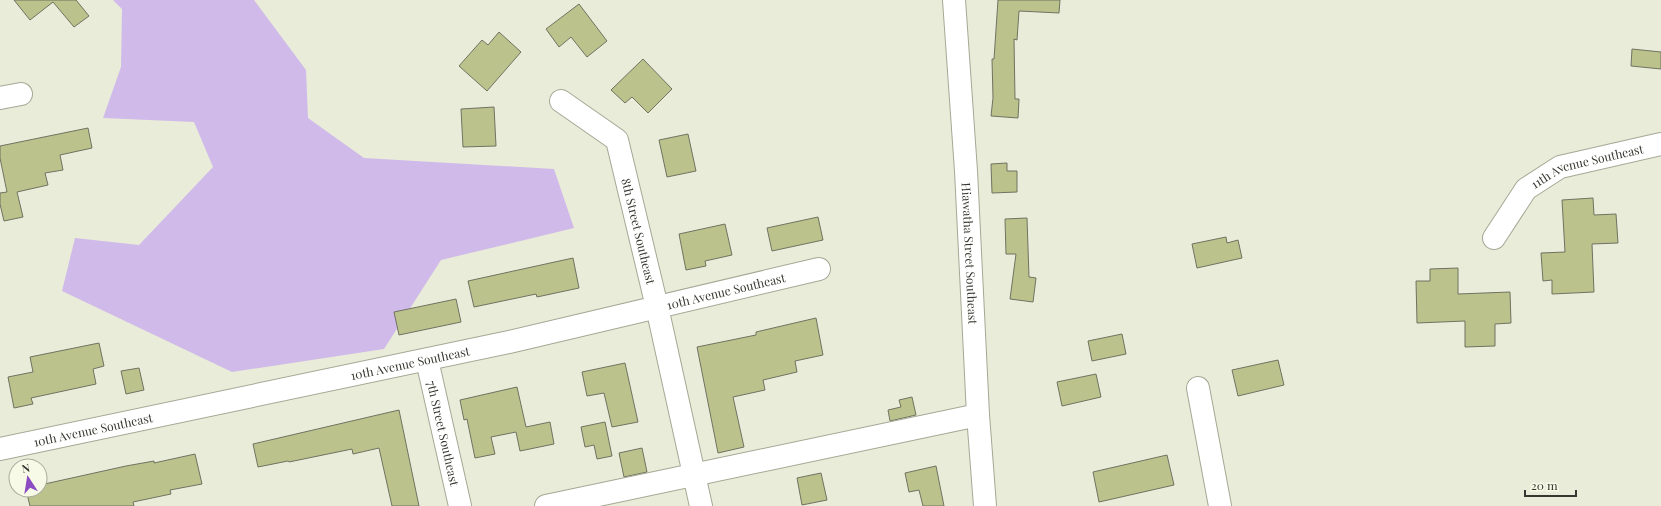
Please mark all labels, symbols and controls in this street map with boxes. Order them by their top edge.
street label: 11th Avenue Southeast [1528,140,1646,192]
street label: 8th Street Southeast [618,176,659,287]
street label: Hiawatha Street Southeast [959,182,982,326]
street label: 10th Avenue Southeast [665,269,788,313]
street label: 10th Avenue Southeast [349,342,472,383]
street label: 7th Street Southeast [424,379,463,488]
street label: 10th Avenue Southeast [32,409,155,450]
north arrow [8,458,48,498]
text: N [20,460,31,476]
scale bar [1525,472,1576,498]
text: 20 m [1531,477,1558,493]

